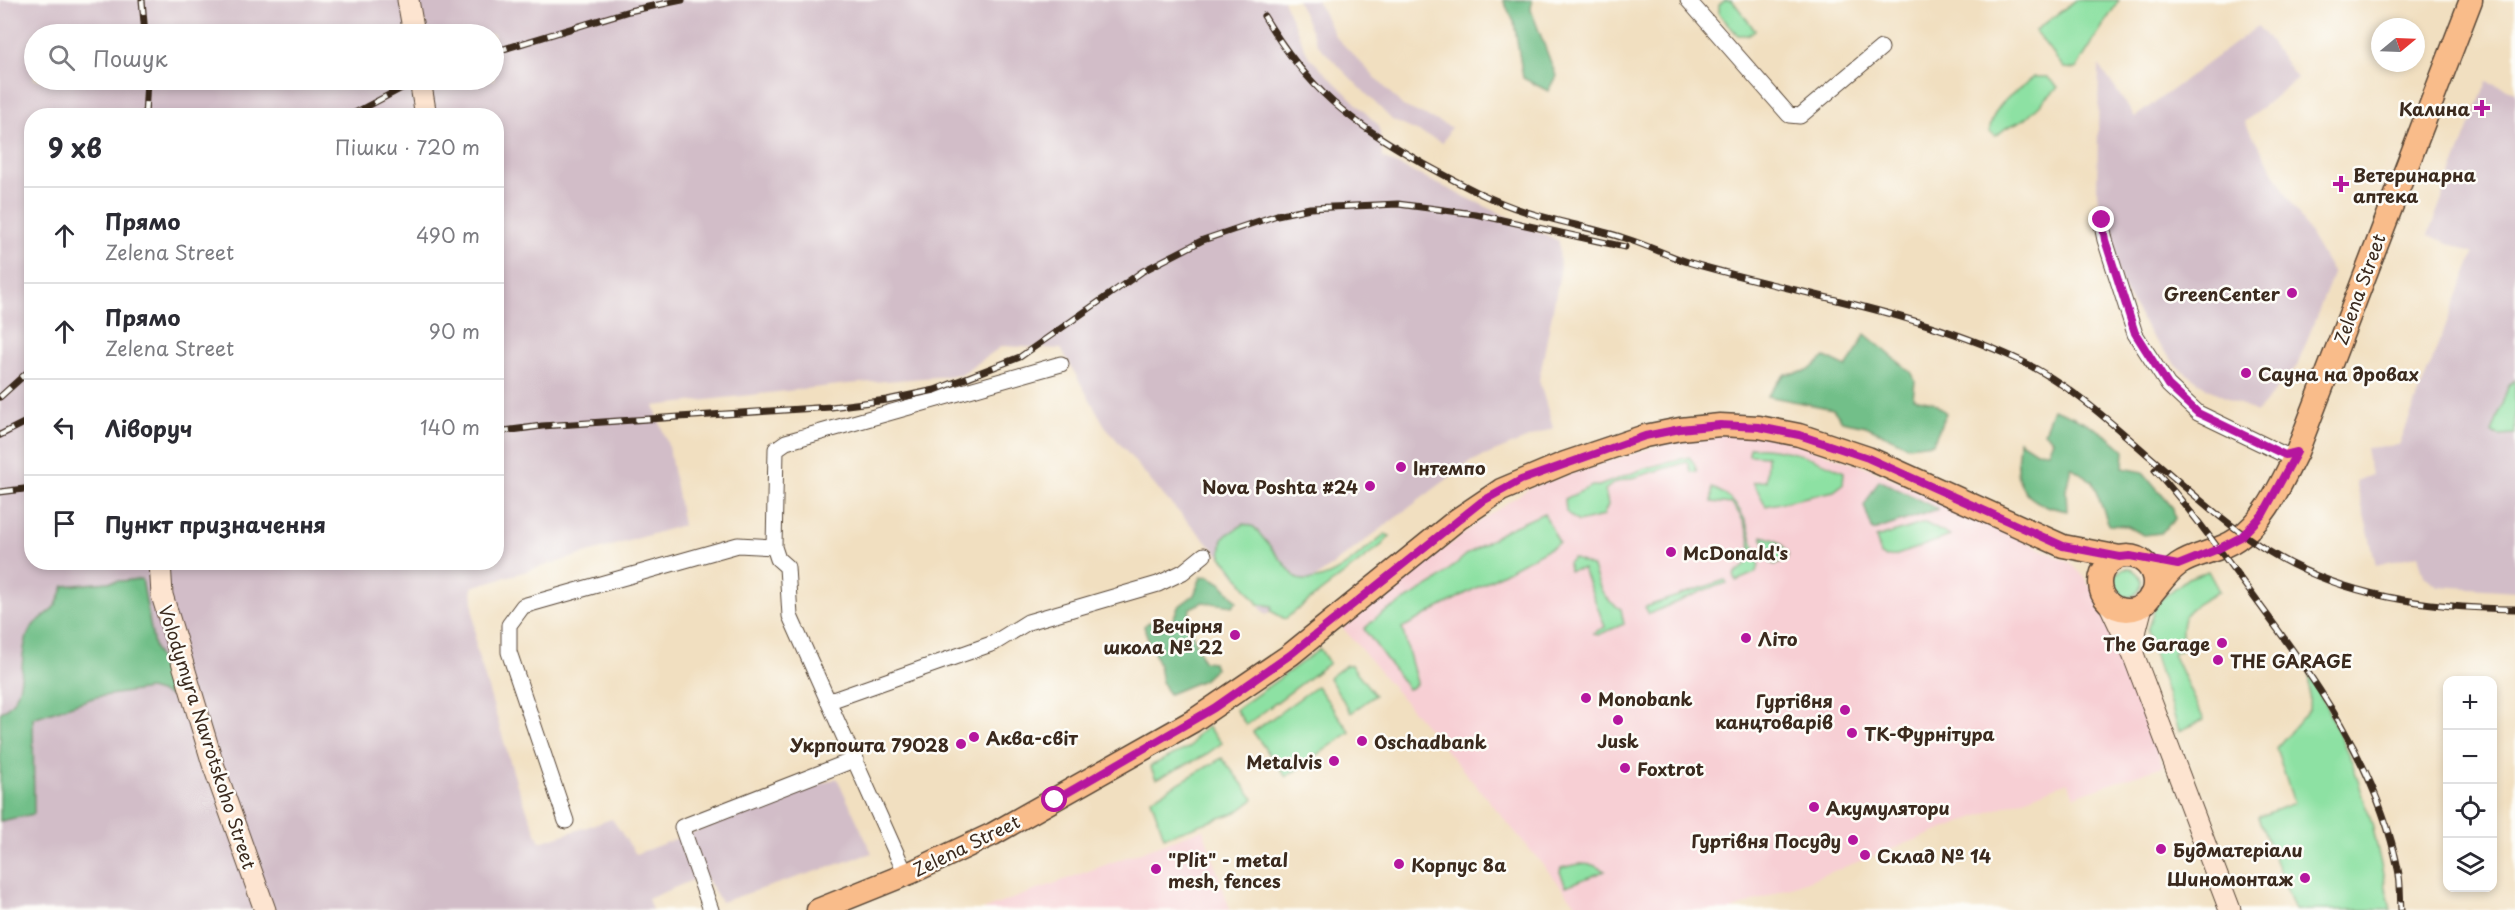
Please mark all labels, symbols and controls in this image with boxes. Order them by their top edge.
north arrow [2371,18,2425,72]
search box [24,24,504,90]
icon: search [45,41,78,74]
text: Пошук [93,41,168,74]
place label: Калина [2399,95,2470,122]
marker: Калина [2475,101,2489,115]
text: 9 хв [48,128,102,167]
text: Пішки · 720 m [335,132,480,162]
place label: Ветеринарна аптека [2353,161,2476,209]
marker: Ветеринарна аптека [2334,177,2348,191]
text: Прямо [105,204,180,237]
route end [2088,206,2114,232]
icon: ahead [48,219,81,252]
text: 490 m [416,220,480,250]
street label: Zelena Street [2326,230,2392,348]
text: Zelena Street [105,237,234,267]
place label: GreenCenter [2164,280,2281,307]
marker: GreenCenter [2285,286,2299,300]
text: Прямо [105,300,180,333]
icon: ahead [48,315,81,348]
text: 90 m [429,316,480,346]
text: Zelena Street [105,333,234,363]
place label: Сауна на дровах [2258,360,2419,387]
marker: Сауна на дровах [2239,366,2253,380]
icon: left [48,411,81,444]
text: Ліворуч [105,411,192,444]
text: 140 m [420,412,480,442]
place label: Інтемпо [1413,454,1486,481]
marker: Інтемпо [1394,460,1408,474]
place label: Nova Poshta #24 [1202,473,1358,500]
marker: Nova Poshta #24 [1363,479,1377,493]
icon: arrive [48,507,81,540]
text: Пункт призначення [105,507,326,540]
place label: McDonald's [1683,539,1789,566]
marker: McDonald's [1664,545,1678,559]
street label: Volodymyra Navrotskoho Street [152,601,264,873]
place label: Вечірня школа № 22 [1103,612,1223,660]
place label: Літо [1758,625,1798,652]
marker: Вечірня школа № 22 [1228,628,1242,642]
place label: The Garage [2103,630,2210,657]
marker: Літо [1739,631,1753,645]
marker: The Garage [2215,636,2229,650]
place label: THE GARAGE [2230,647,2352,674]
marker: THE GARAGE [2211,653,2225,667]
map controls [2443,676,2497,892]
button: + [2443,676,2497,730]
place label: Monobank [1598,685,1693,712]
place label: Гуртівня канцтоварів [1715,687,1833,735]
marker: Monobank [1579,691,1593,705]
marker: Гуртівня канцтоварів [1838,703,1852,717]
marker: Jusk [1611,713,1625,727]
place label: ТК-Фурнітура [1864,720,1995,747]
place label: Аква-світ [986,724,1078,751]
marker: ТК-Фурнітура [1845,726,1859,740]
place label: Jusk [1597,727,1639,754]
place label: Oschadbank [1374,728,1487,755]
marker: Аква-світ [967,730,981,744]
button: − [2443,730,2497,784]
place label: Укрпошта 79028 [789,731,949,758]
marker: Oschadbank [1355,734,1369,748]
marker: Укрпошта 79028 [954,737,968,751]
place label: Metalvis [1246,748,1322,775]
marker: Metalvis [1327,754,1341,768]
place label: Foxtrot [1637,755,1704,782]
marker: Foxtrot [1618,761,1632,775]
button: locate [2443,784,2497,838]
route start [1041,786,1067,812]
place label: Акумулятори [1826,794,1950,821]
marker: Акумулятори [1807,800,1821,814]
street label: Zelena Street [908,807,1024,883]
place label: Гуртівня Посуду [1691,827,1841,854]
marker: Гуртівня Посуду [1846,833,1860,847]
place label: Будматеріали [2173,836,2303,863]
button: layers [2443,838,2497,892]
place label: Склад № 14 [1877,842,1991,869]
marker: Будматеріали [2154,842,2168,856]
place label: "Plit" - metal mesh, fences [1168,846,1288,894]
marker: Склад № 14 [1858,848,1872,862]
place label: Корпус 8а [1411,851,1506,878]
marker: Корпус 8а [1392,857,1406,871]
marker: "Plit" - metal mesh, fences [1149,862,1163,876]
place label: Шиномонтаж [2167,865,2294,892]
marker: Шиномонтаж [2298,871,2312,885]

